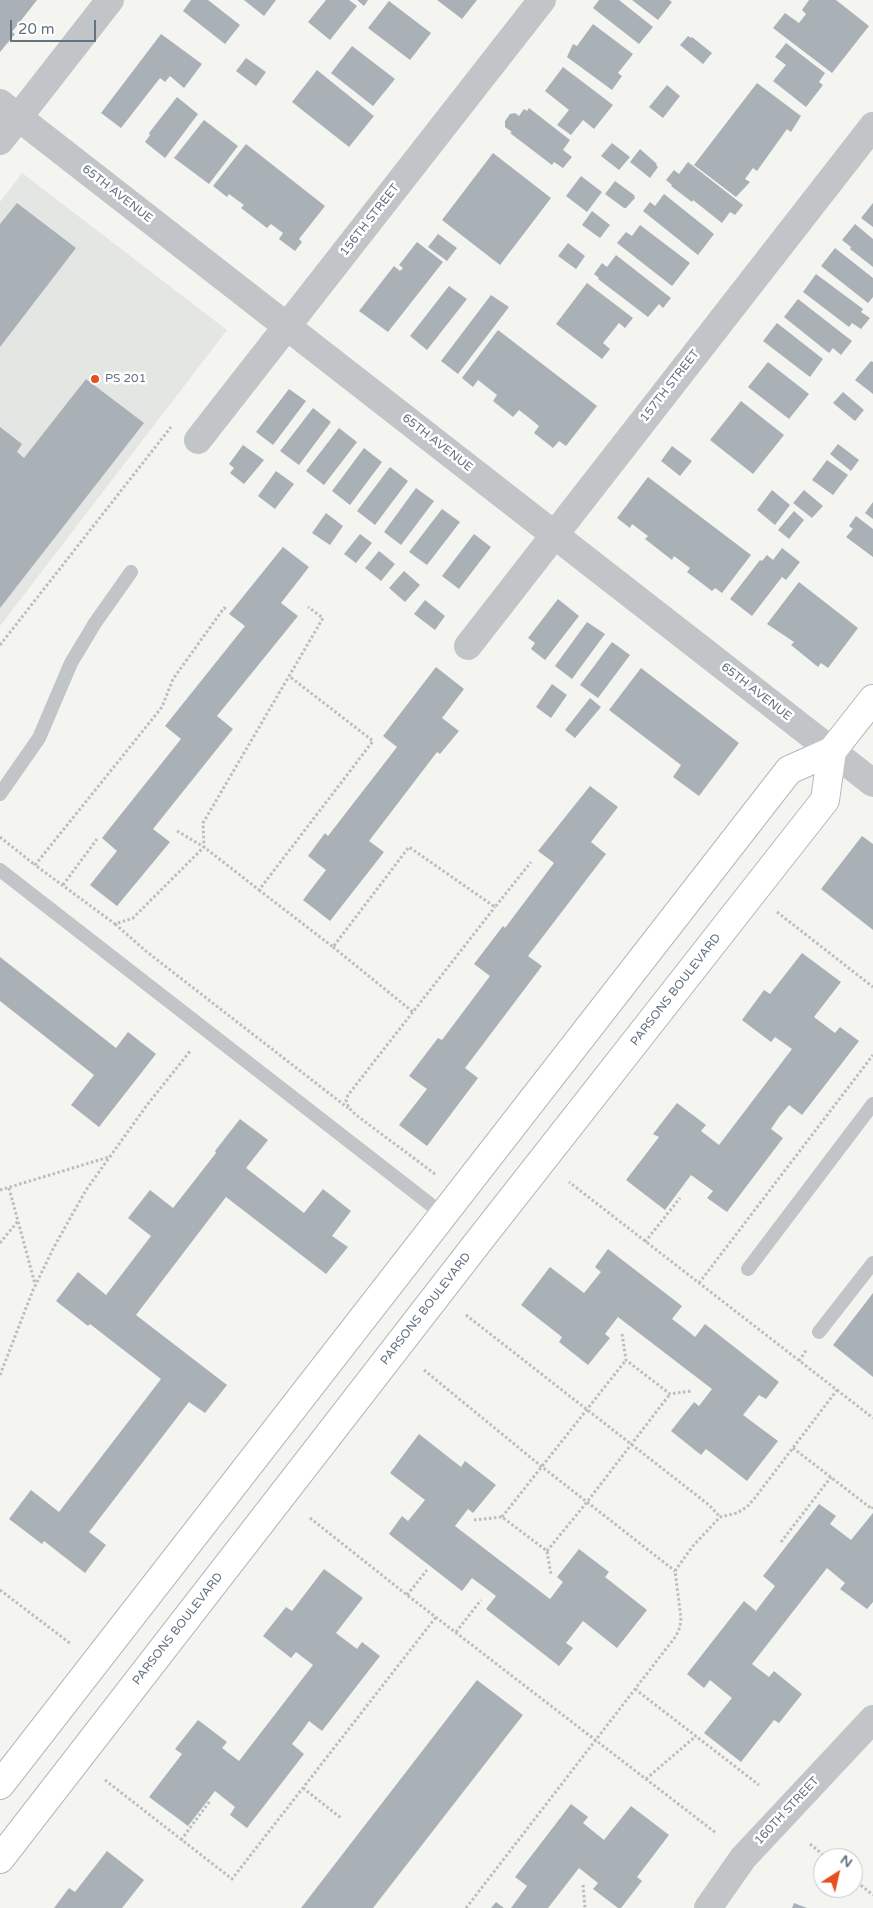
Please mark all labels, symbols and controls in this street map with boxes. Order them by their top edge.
scale bar [12,10,99,42]
text: 20 m [18,20,55,38]
street label: 65TH AVENUE [79,162,155,226]
street label: 156TH STREET [337,181,403,259]
street label: 157TH STREET [637,347,703,425]
place label: PS 201 [105,372,146,386]
marker: PS 201 [89,373,101,385]
street label: 65TH AVENUE [399,411,475,475]
street label: 65TH AVENUE [718,660,794,724]
street label: PARSONS BOULEVARD [628,931,724,1049]
street label: PARSONS BOULEVARD [378,1250,474,1368]
street label: PARSONS BOULEVARD [130,1570,226,1688]
street label: 160TH STREET [752,1774,822,1848]
north arrow [813,1848,863,1898]
text: N [837,1851,856,1871]

